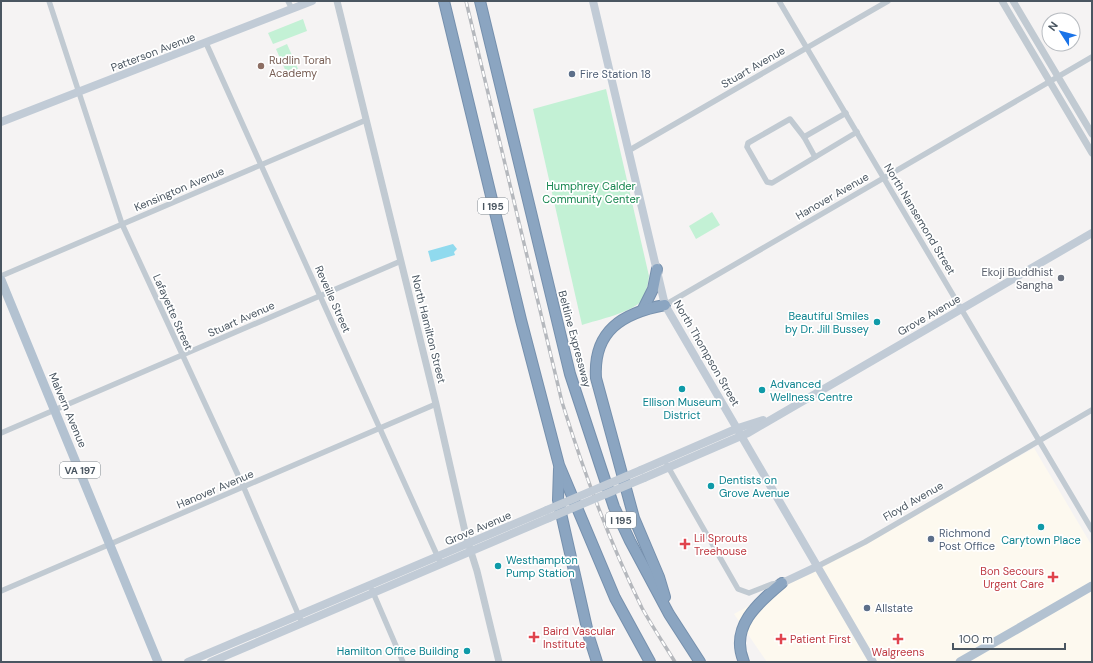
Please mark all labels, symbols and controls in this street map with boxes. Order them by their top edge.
north arrow [1041,12,1081,52]
text: N [1045,19,1061,33]
street label: Patterson Avenue [109,29,197,75]
street label: Stuart Avenue [718,43,788,91]
place label: Rudlin Torah Academy [269,53,331,80]
marker: Rudlin Torah Academy [256,61,266,71]
place label: Fire Station 18 [580,67,651,81]
marker: Fire Station 18 [567,69,577,79]
street label: North Nansemond Street [881,161,959,277]
street label: Kensington Avenue [132,164,226,214]
street label: Hanover Avenue [793,169,871,223]
park label: Humphrey Calder Community Center [542,179,640,206]
road number: I 195 [478,198,508,214]
street label: Reveille Street [312,263,354,335]
place label: Ekoji Buddhist Sangha [982,265,1053,292]
street label: Lafayette Street [150,272,196,352]
street label: North Hamilton Street [409,273,449,385]
marker: Ekoji Buddhist Sangha [1056,273,1066,283]
street label: Beltline Expressway [555,289,595,389]
street label: Grove Avenue [895,291,963,339]
street label: Stuart Avenue [205,298,277,340]
street label: North Thompson Street [671,298,743,408]
place label: Beautiful Smiles by Dr. Jill Bussey [785,309,869,336]
marker: Beautiful Smiles by Dr. Jill Bussey [872,317,882,327]
street label: Malvern Avenue [46,370,90,450]
place label: Advanced Wellness Centre [770,377,853,404]
marker: Ellison Museum District [677,384,687,394]
marker: Advanced Wellness Centre [757,385,767,395]
place label: Ellison Museum District [643,395,721,422]
road number: VA 197 [60,462,100,478]
street label: Hanover Avenue [174,466,256,512]
place label: Dentists on Grove Avenue [719,473,790,500]
street label: Floyd Avenue [880,478,946,524]
marker: Dentists on Grove Avenue [706,481,716,491]
street label: Grove Avenue [443,508,513,548]
road number: I 195 [606,512,636,528]
marker: Carytown Place [1036,522,1046,532]
place label: Richmond Post Office [939,526,995,553]
place label: Lil Sprouts Treehouse [694,531,748,558]
place label: Carytown Place [1001,533,1081,547]
marker: Richmond Post Office [926,534,936,544]
marker: Lil Sprouts Treehouse [679,538,691,550]
place label: Westhampton Pump Station [506,553,578,580]
marker: Westhampton Pump Station [493,561,503,571]
place label: Bon Secours Urgent Care [980,564,1044,591]
marker: Bon Secours Urgent Care [1047,571,1059,583]
place label: Allstate [875,601,913,615]
marker: Allstate [862,603,872,613]
place label: Baird Vascular Institute [543,624,615,651]
scale bar [953,625,1065,651]
marker: Baird Vascular Institute [528,631,540,643]
text: 100 m [959,631,993,647]
place label: Patient First [790,632,851,646]
marker: Patient First [775,633,787,645]
marker: Walgreens [893,634,903,644]
place label: Hamilton Office Building [337,644,459,658]
place label: Walgreens [872,645,924,659]
marker: Hamilton Office Building [462,646,472,656]

